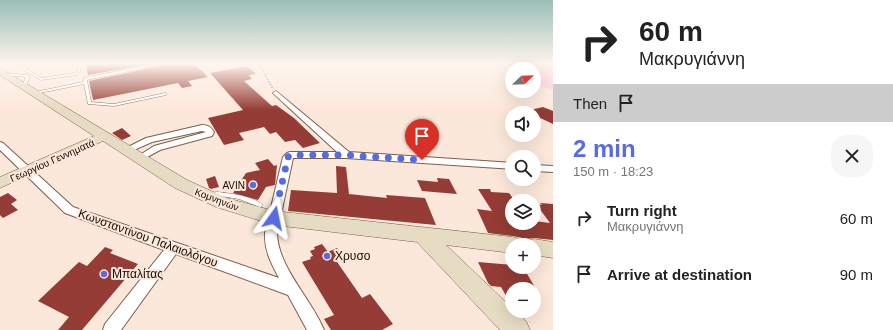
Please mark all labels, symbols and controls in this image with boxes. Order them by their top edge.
icon: right [573,16,625,68]
text: 60 m [639,16,703,47]
text: Μακρυγιάννη [639,49,745,69]
north arrow [505,62,541,98]
map controls [505,62,541,318]
icon: arrive [615,92,637,114]
text: Then [573,95,607,112]
button: sound [505,106,541,142]
pin [405,119,439,160]
icon: arrive [411,125,433,147]
text: 2 min [573,135,636,162]
button: close [831,135,873,177]
street label: Γεωργίου Γεννηματά [8,137,96,184]
button: search [505,150,541,186]
text: 150 m · 18:23 [573,164,653,179]
place label: AVIN [222,180,245,191]
marker: AVIN [248,180,258,190]
street label: Κομνηνών [193,186,240,213]
button: layers [505,194,541,230]
position arrow [253,197,295,239]
text: Turn right [607,202,677,219]
street label: Κωνσταντίνου Παλαιολόγου [76,206,220,270]
icon: right [573,207,595,229]
text: 60 m [840,210,873,227]
text: Μακρυγιάννη [607,219,683,234]
button: + [505,238,541,274]
place label: Χρυσο [335,249,371,263]
marker: Χρυσο [322,251,332,261]
icon: arrive [573,263,595,285]
text: Arrive at destination [607,266,752,283]
text: 90 m [840,266,873,283]
place label: Μπαλίτας [112,267,163,281]
marker: Μπαλίτας [99,269,109,279]
button: − [505,282,541,318]

